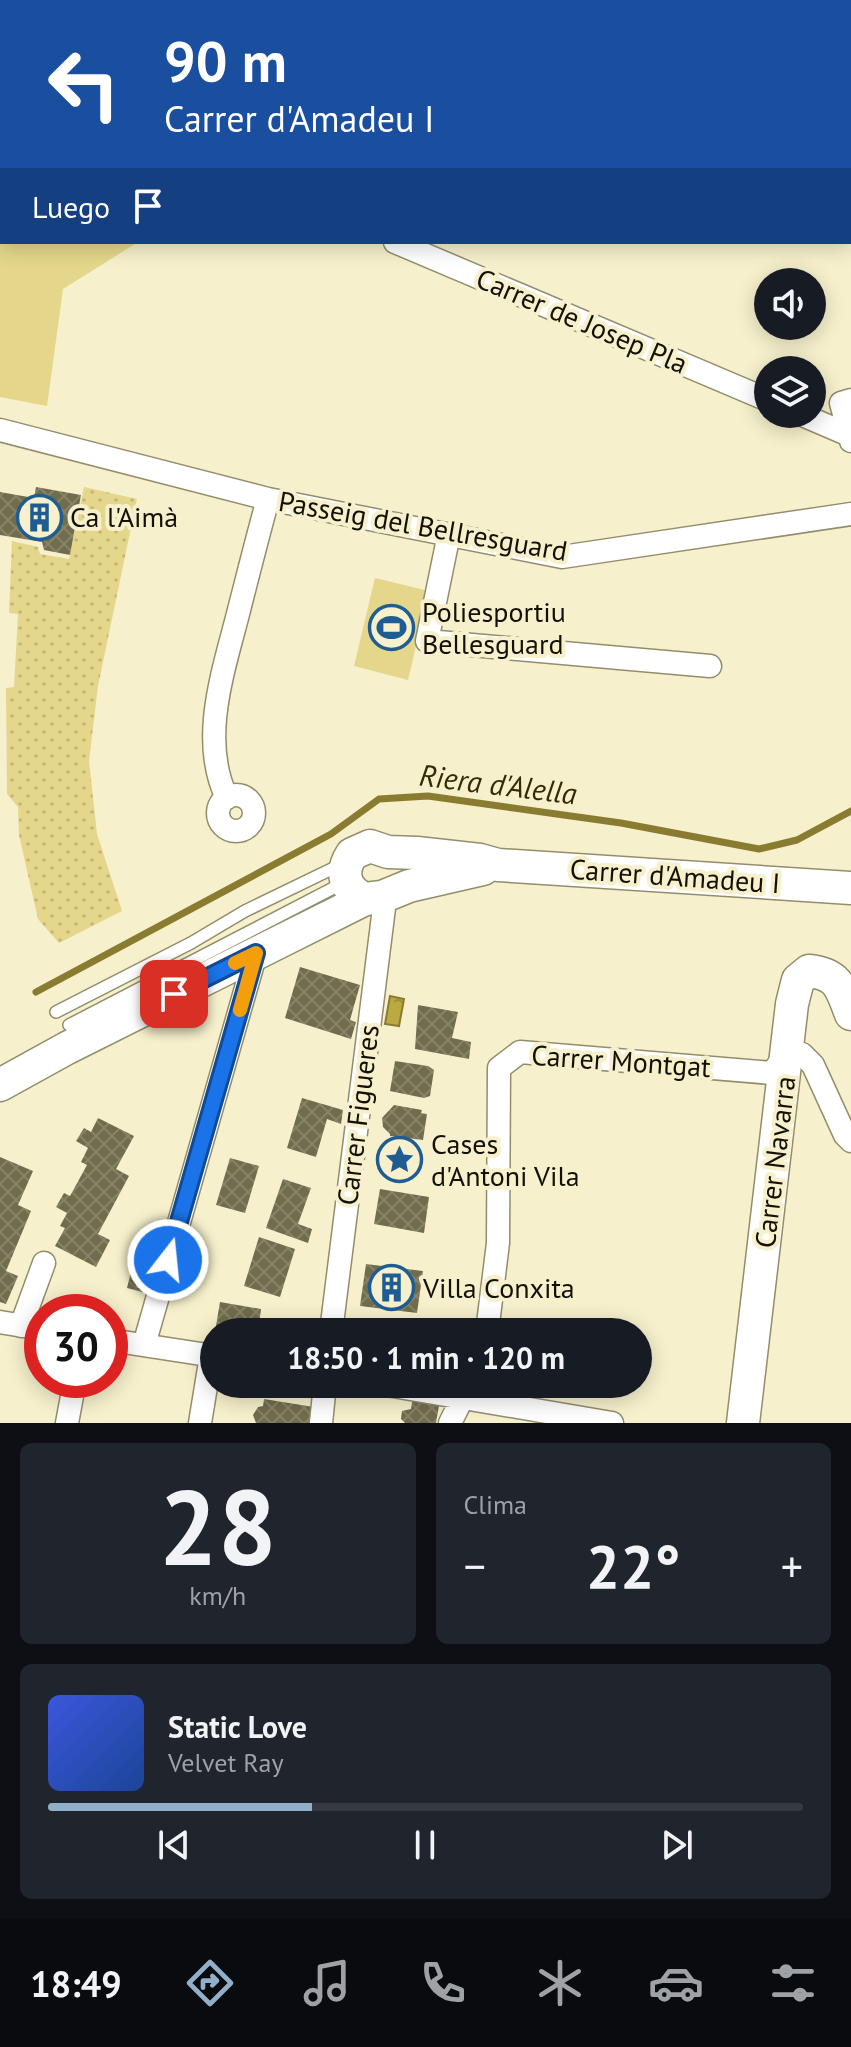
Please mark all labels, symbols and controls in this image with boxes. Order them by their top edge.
text: 90 m [164,25,287,97]
icon: left [32,32,136,136]
text: Carrer d'Amadeu I [164,95,435,142]
icon: arrive [126,184,170,228]
text: Luego [32,187,110,226]
street label: Carrer de Josep Pla [471,259,693,382]
map controls [754,268,826,428]
button: sound [754,268,826,340]
button: layers [754,356,826,428]
street label: Passeig del Bellresguard [276,482,570,569]
building icon: Ca l'Aimà [15,493,63,541]
place label: Ca l'Aimà [70,498,178,535]
place label: Poliesportiu Bellesguard [422,593,566,662]
sports icon: Poliesportiu Bellesguard [367,604,415,652]
water label: Riera d'Alella [417,755,579,813]
street label: Carrer d'Amadeu I [569,850,781,901]
pin [140,960,208,1028]
icon: arrive [152,972,196,1016]
street label: Carrer Figueres [328,1023,387,1207]
street label: Carrer Montgat [530,1036,712,1085]
street label: Carrer Navarra [746,1074,803,1250]
place label: Cases d'Antoni Vila [431,1125,580,1194]
place icon: Cases d'Antoni Vila [376,1136,424,1184]
position arrow [126,1218,210,1302]
building icon: Villa Conxita [368,1264,416,1312]
place label: Villa Conxita [422,1269,575,1306]
speed limit sign: 30 [24,1294,128,1398]
text: 18:50 · 1 min · 120 m [287,1338,565,1377]
text: 28 [159,1459,277,1594]
text: Clima [464,1488,527,1521]
text: 22° [586,1527,680,1605]
text: − [464,1537,486,1594]
text: + [781,1537,803,1594]
text: km/h [189,1579,246,1612]
text: Static Love [168,1707,307,1746]
text: Velvet Ray [168,1746,284,1779]
icon: previous [152,1823,196,1867]
icon: pause [403,1823,447,1867]
icon: next [655,1823,699,1867]
icon: directions [182,1955,238,2011]
icon: music [299,1955,355,2011]
icon: phone [415,1955,471,2011]
icon: climate [532,1955,588,2011]
icon: car [648,1955,704,2011]
icon: filters [765,1955,821,2011]
text: 18:49 [30,1960,122,2007]

